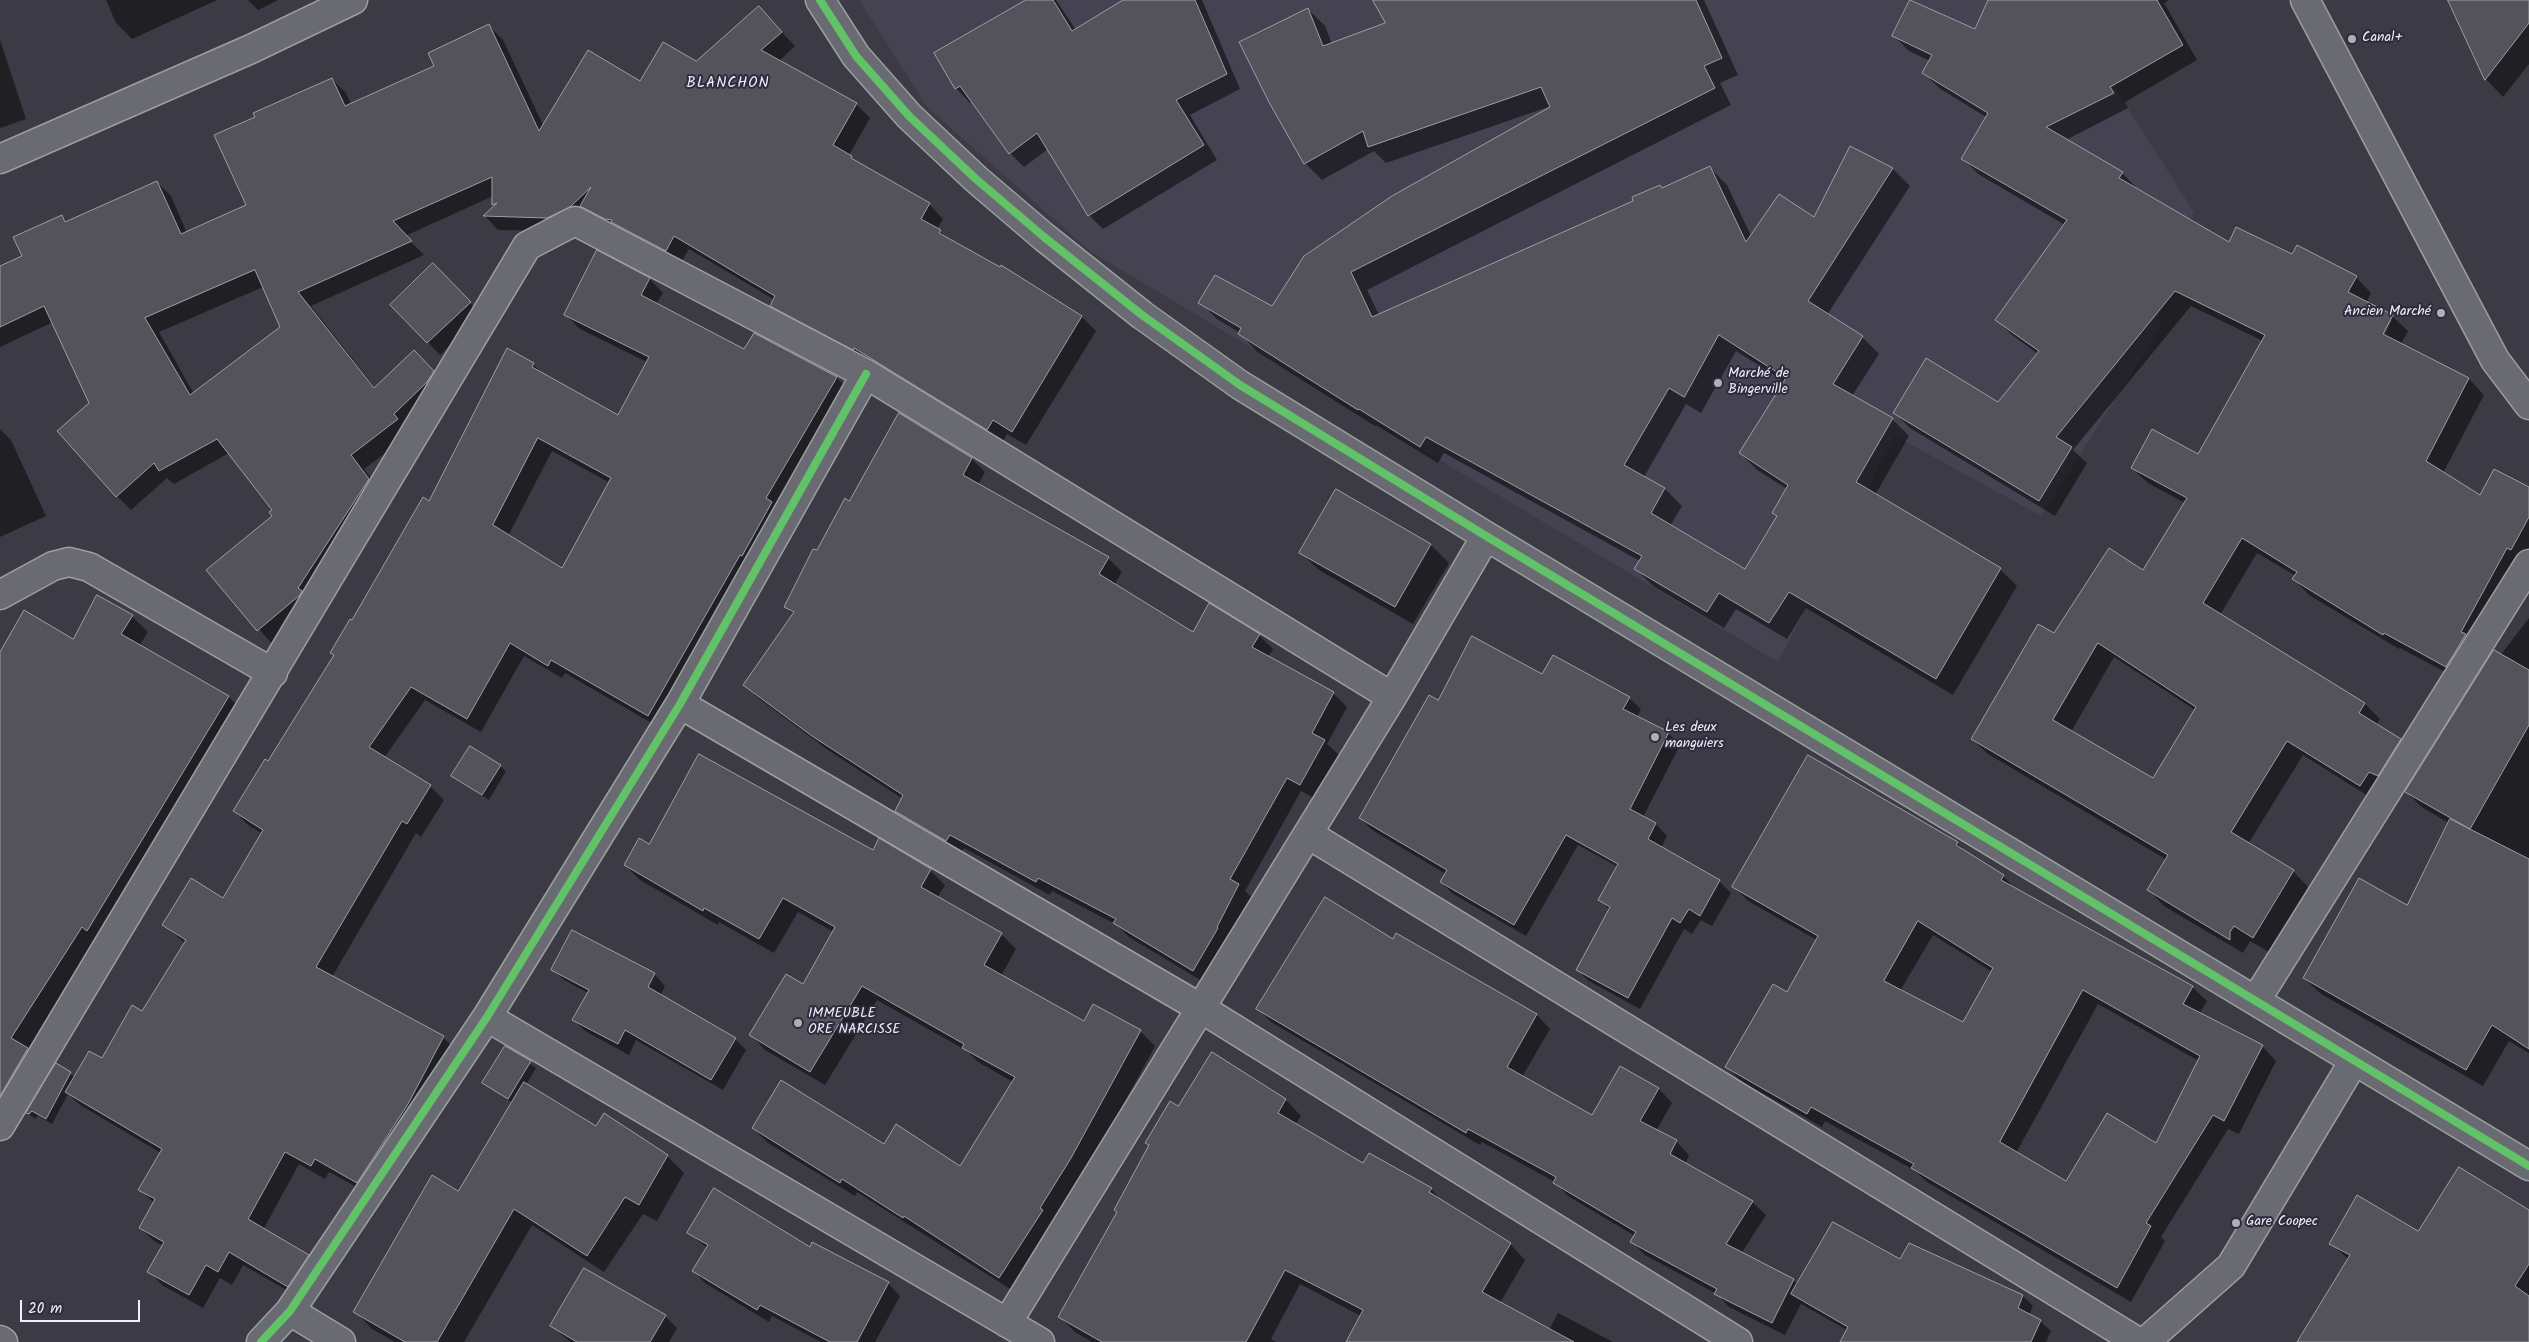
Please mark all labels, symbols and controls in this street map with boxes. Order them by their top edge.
place label: Canal+ [2362,31,2403,47]
marker: Canal+ [2346,33,2358,45]
district label: BLANCHON [685,75,771,93]
place label: Ancien Marché [2344,305,2431,321]
marker: Ancien Marché [2435,307,2447,319]
place label: Marché de Bingerville [1728,367,1789,400]
marker: Marché de Bingerville [1712,377,1724,389]
place label: Les deux manguiers [1665,721,1724,754]
marker: Les deux manguiers [1649,731,1661,743]
place label: IMMEUBLE ORE NARCISSE [808,1007,901,1040]
marker: IMMEUBLE ORE NARCISSE [792,1017,804,1029]
place label: Gare Coopec [2246,1215,2318,1231]
marker: Gare Coopec [2230,1217,2242,1229]
scale bar [22,1290,142,1322]
text: 20 m [28,1297,62,1321]

